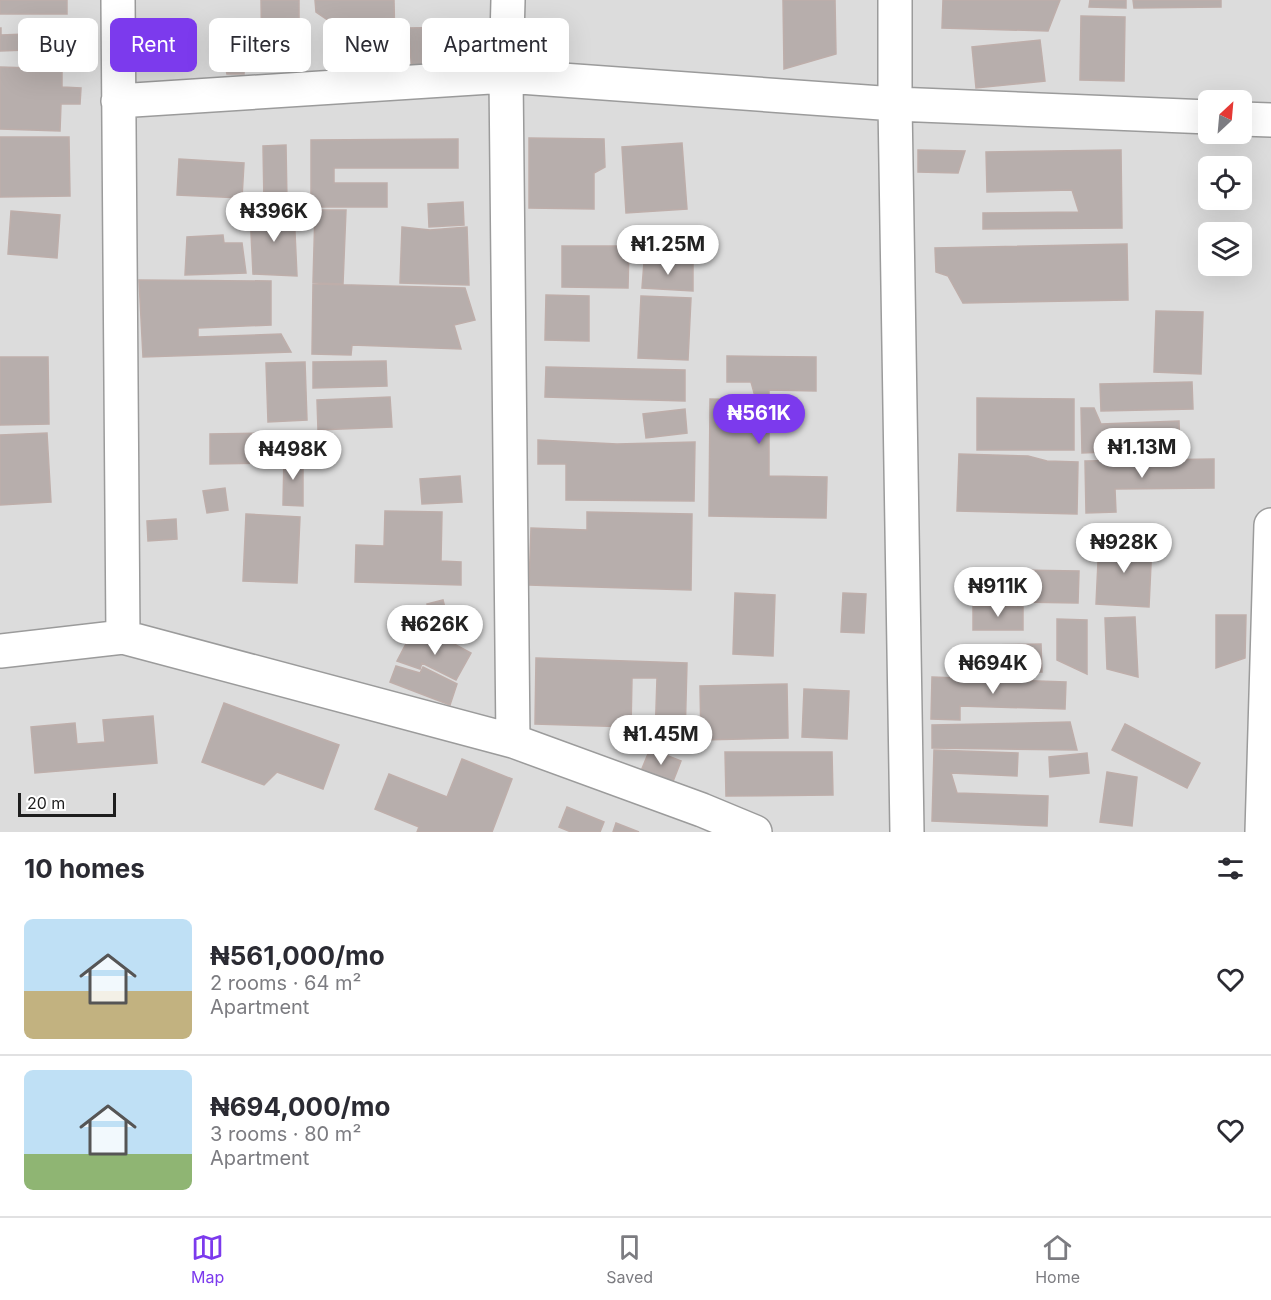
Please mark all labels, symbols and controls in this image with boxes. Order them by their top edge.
chip: Buy [18,18,98,72]
chip: Rent [110,18,197,72]
chip: Filters [209,18,311,72]
chip: New [323,18,410,72]
chip: Apartment [422,18,569,72]
north arrow [1198,90,1252,144]
map controls [1198,90,1252,276]
button: locate [1198,156,1252,210]
pin: ₦396K [232,192,316,243]
text: ₦396K [240,199,308,223]
button: layers [1198,222,1252,276]
pin: ₦1.25M [619,225,717,276]
text: ₦1.25M [631,232,705,256]
pin: ₦561K [717,394,801,445]
text: ₦561K [727,401,791,425]
pin: ₦1.13M [1093,428,1191,479]
pin: ₦498K [251,430,335,481]
text: ₦1.13M [1108,435,1176,459]
text: ₦498K [258,437,328,461]
pin: ₦928K [1082,523,1166,574]
text: ₦928K [1090,530,1158,554]
pin: ₦911K [956,567,1040,618]
text: ₦911K [968,574,1028,598]
pin: ₦626K [393,605,477,656]
text: ₦626K [401,612,469,636]
pin: ₦694K [951,644,1035,695]
text: ₦694K [958,651,1028,675]
pin: ₦1.45M [612,715,710,766]
text: ₦1.45M [623,722,699,746]
scale bar [18,790,116,818]
text: 20 m [27,793,65,813]
icon: filters [1214,852,1247,885]
text: 10 homes [24,853,145,884]
text: ₦561,000/mo [210,940,385,971]
icon: home [72,943,144,1015]
icon: heart [1214,963,1247,996]
text: 2 rooms · 64 m² [210,971,361,995]
text: Apartment [210,995,309,1019]
text: ₦694,000/mo [210,1091,390,1122]
icon: home [72,1094,144,1166]
icon: heart [1214,1114,1247,1147]
text: 3 rooms · 80 m² [210,1122,361,1146]
text: Apartment [210,1146,309,1170]
tab: Map [191,1231,224,1287]
tab: Saved [606,1231,653,1287]
tab: Home [1035,1231,1080,1287]

